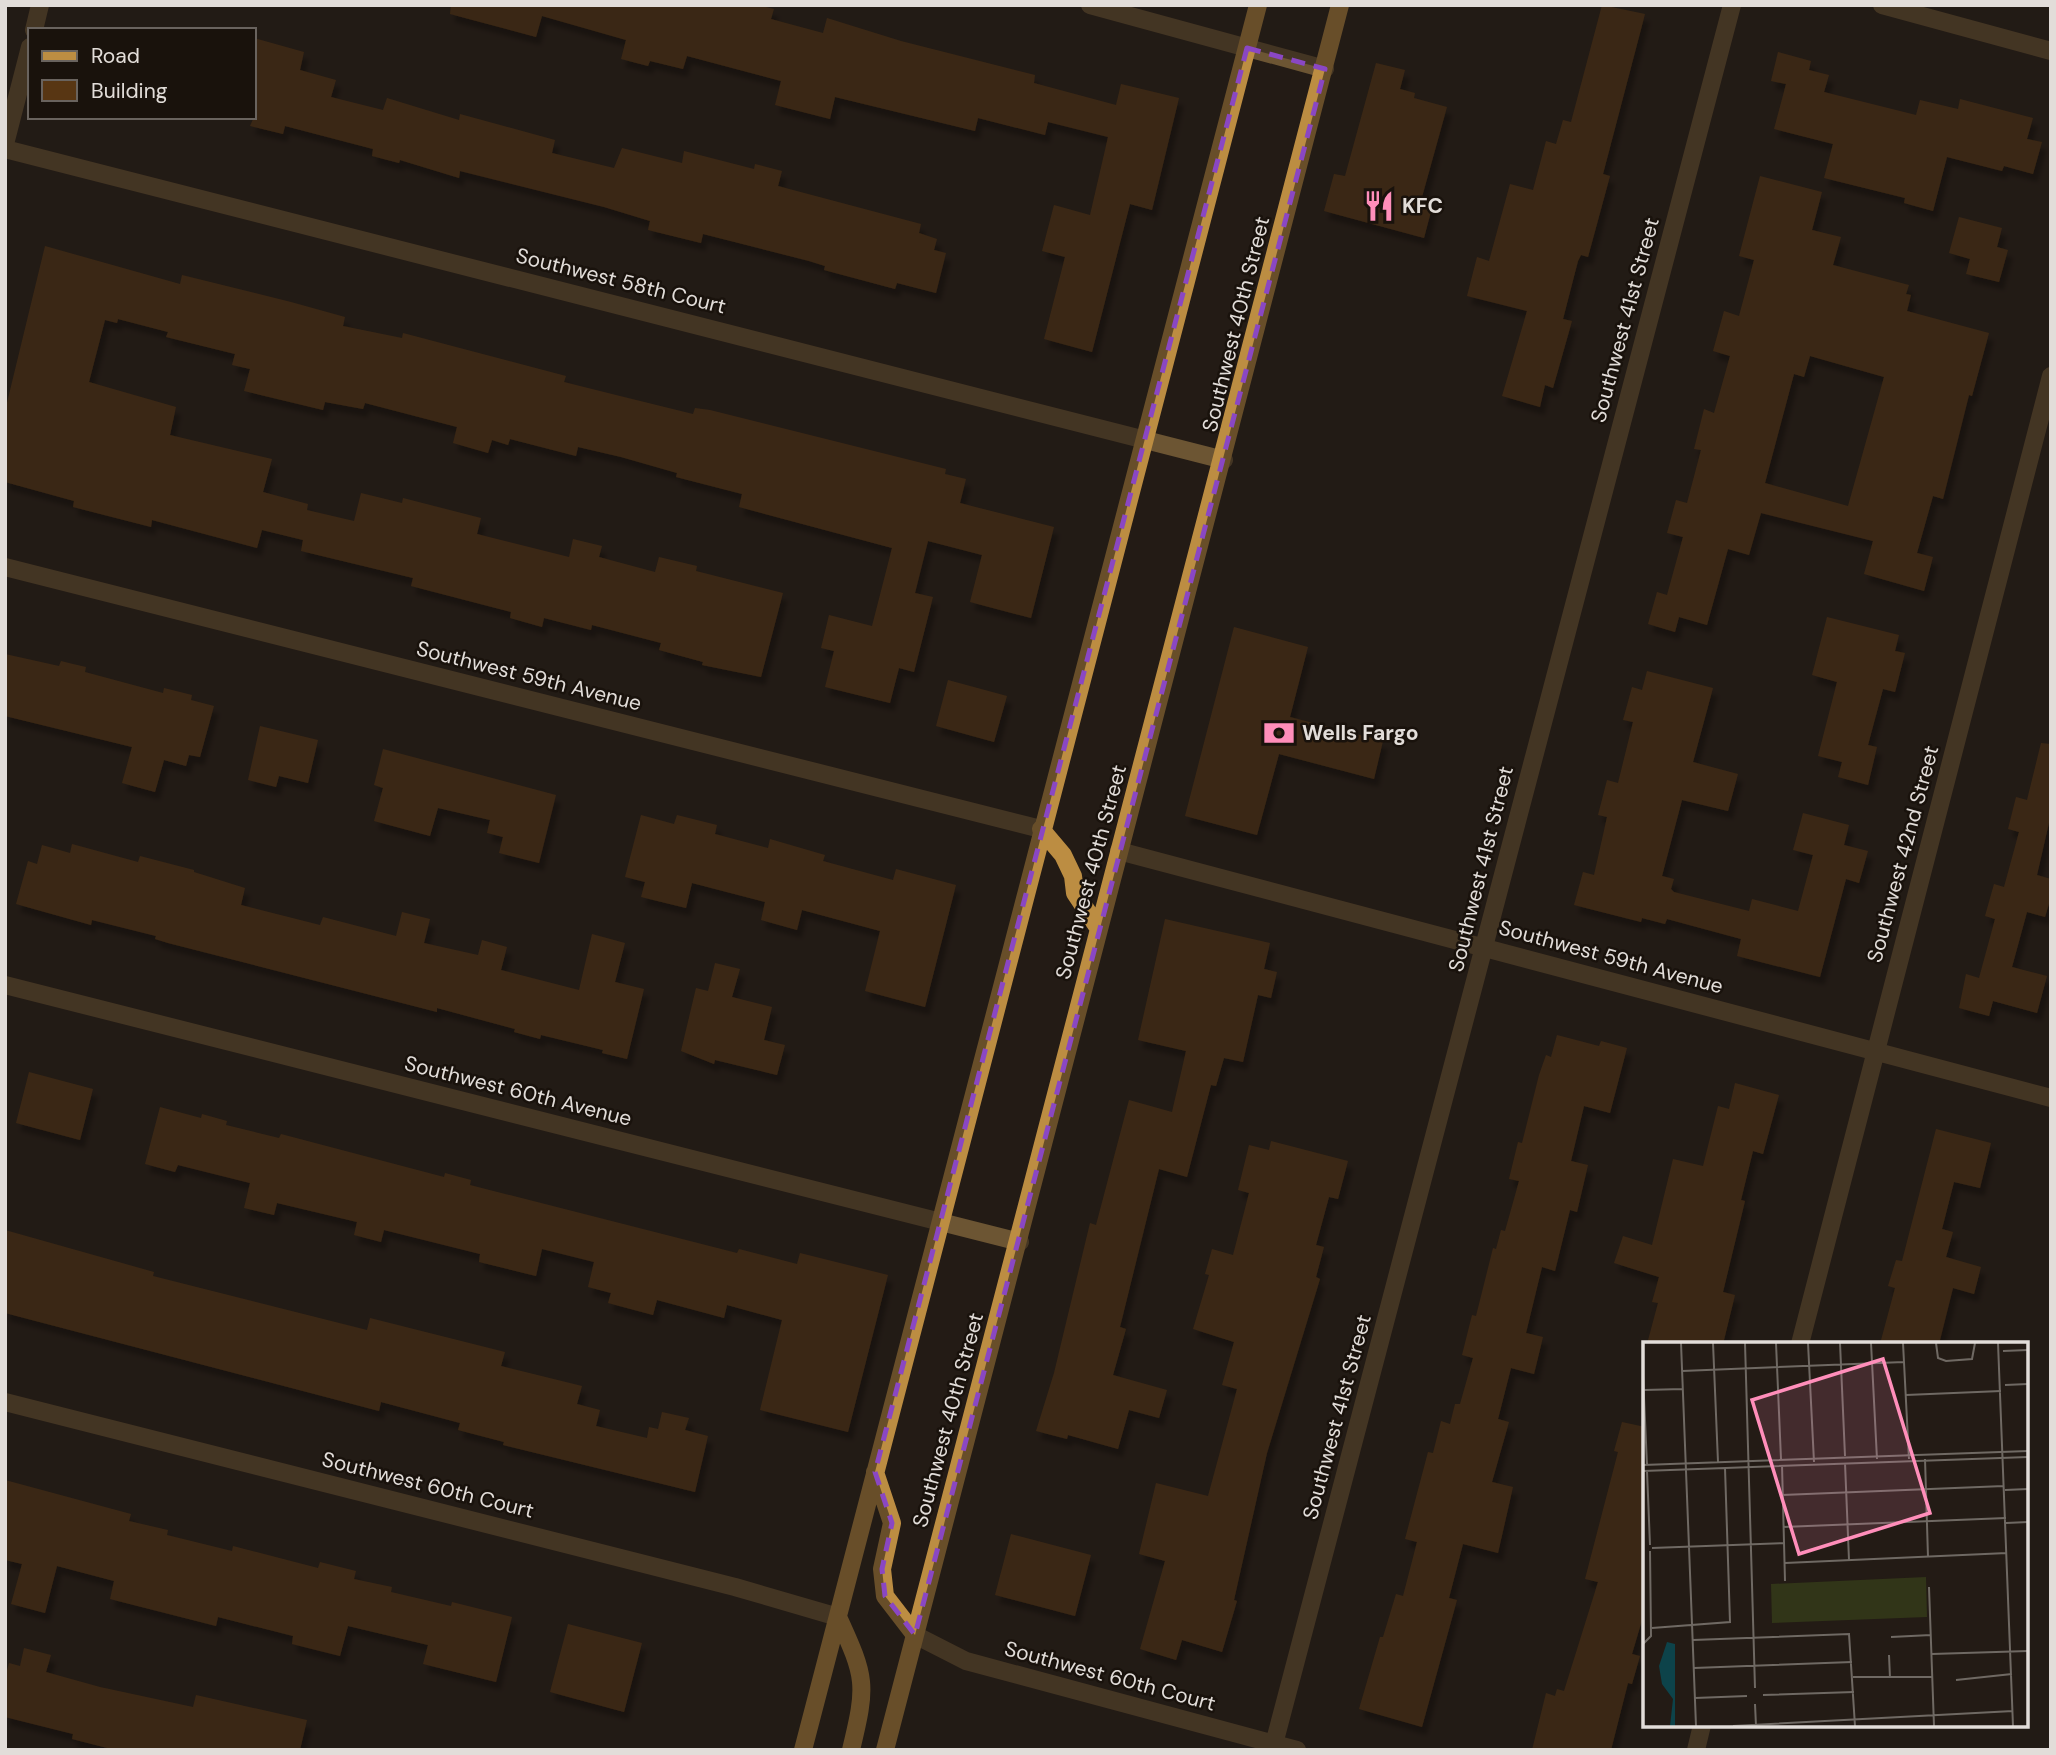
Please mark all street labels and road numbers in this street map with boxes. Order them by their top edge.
street label: Southwest 40th Street [1196,213,1276,435]
street label: Southwest 41st Street [1584,214,1666,426]
street label: Southwest 58th Court [513,241,729,321]
street label: Southwest 59th Avenue [414,634,645,718]
street label: Southwest 42nd Street [1861,742,1945,966]
street label: Southwest 40th Street [1049,762,1133,982]
street label: Southwest 41st Street [1442,763,1520,975]
street label: Southwest 59th Avenue [1496,914,1726,1000]
street label: Southwest 60th Avenue [401,1049,635,1133]
street label: Southwest 40th Street [906,1310,990,1530]
street label: Southwest 41st Street [1296,1311,1378,1523]
street label: Southwest 60th Court [319,1445,537,1525]
street label: Southwest 60th Court [1001,1634,1219,1718]

